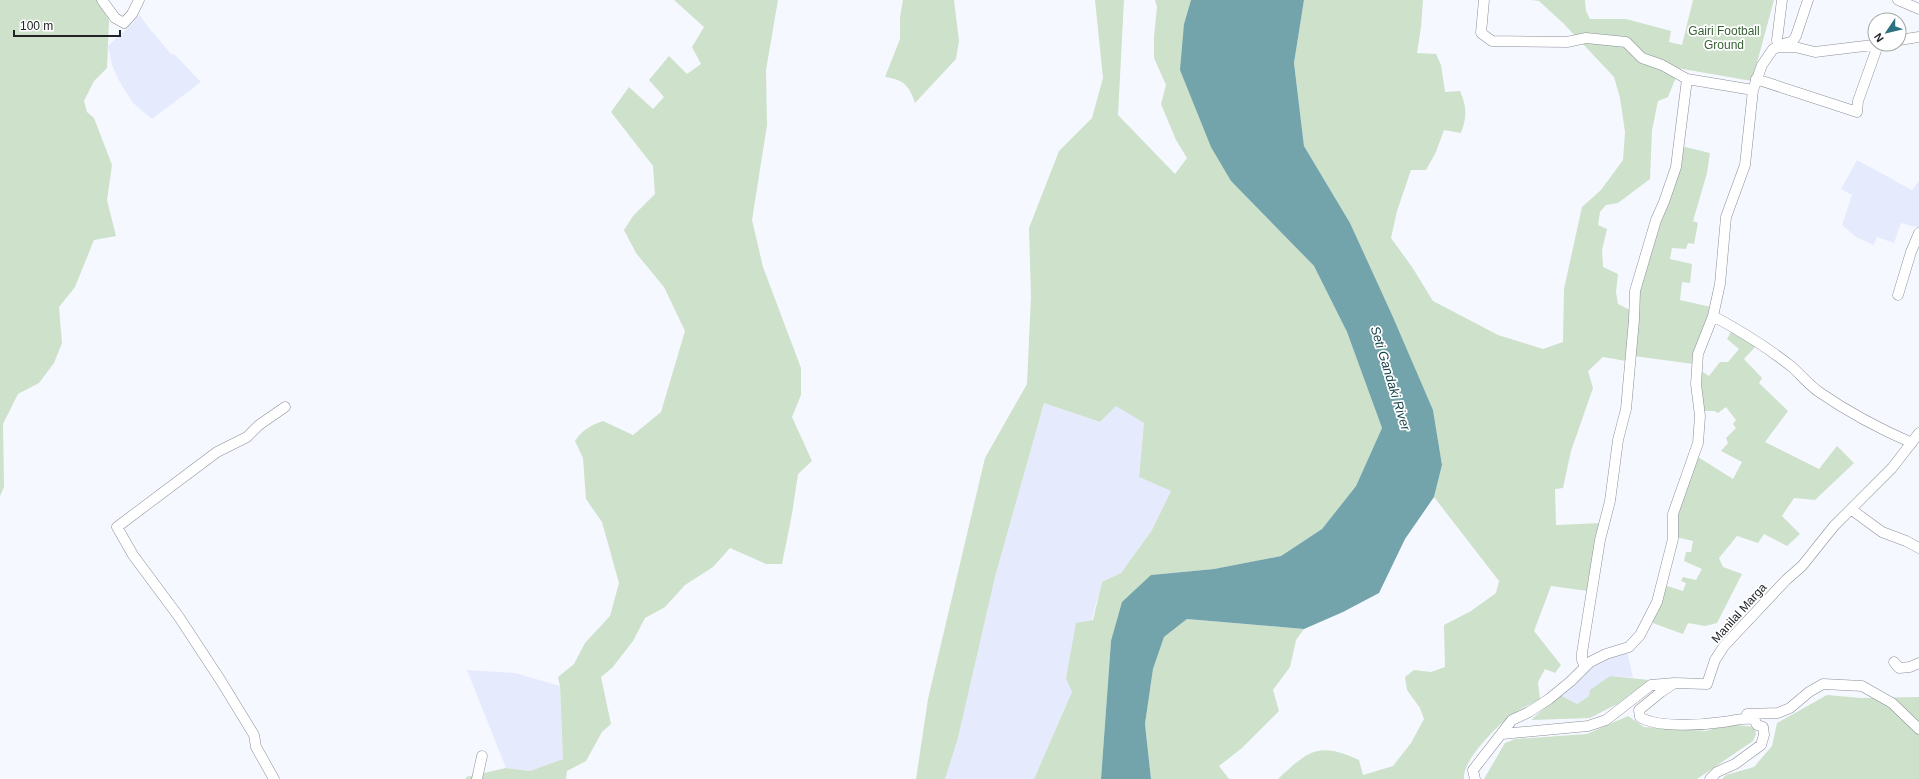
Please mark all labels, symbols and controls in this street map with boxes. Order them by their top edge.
scale bar [14,12,120,38]
north arrow [1867,12,1907,52]
text: 100 m [20,19,53,33]
park label: Gairi Football Ground [1688,24,1760,52]
text: N [1872,31,1886,44]
water label: Seti Gandaki River [1368,324,1414,433]
street label: Manilal Marga [1709,580,1770,646]

